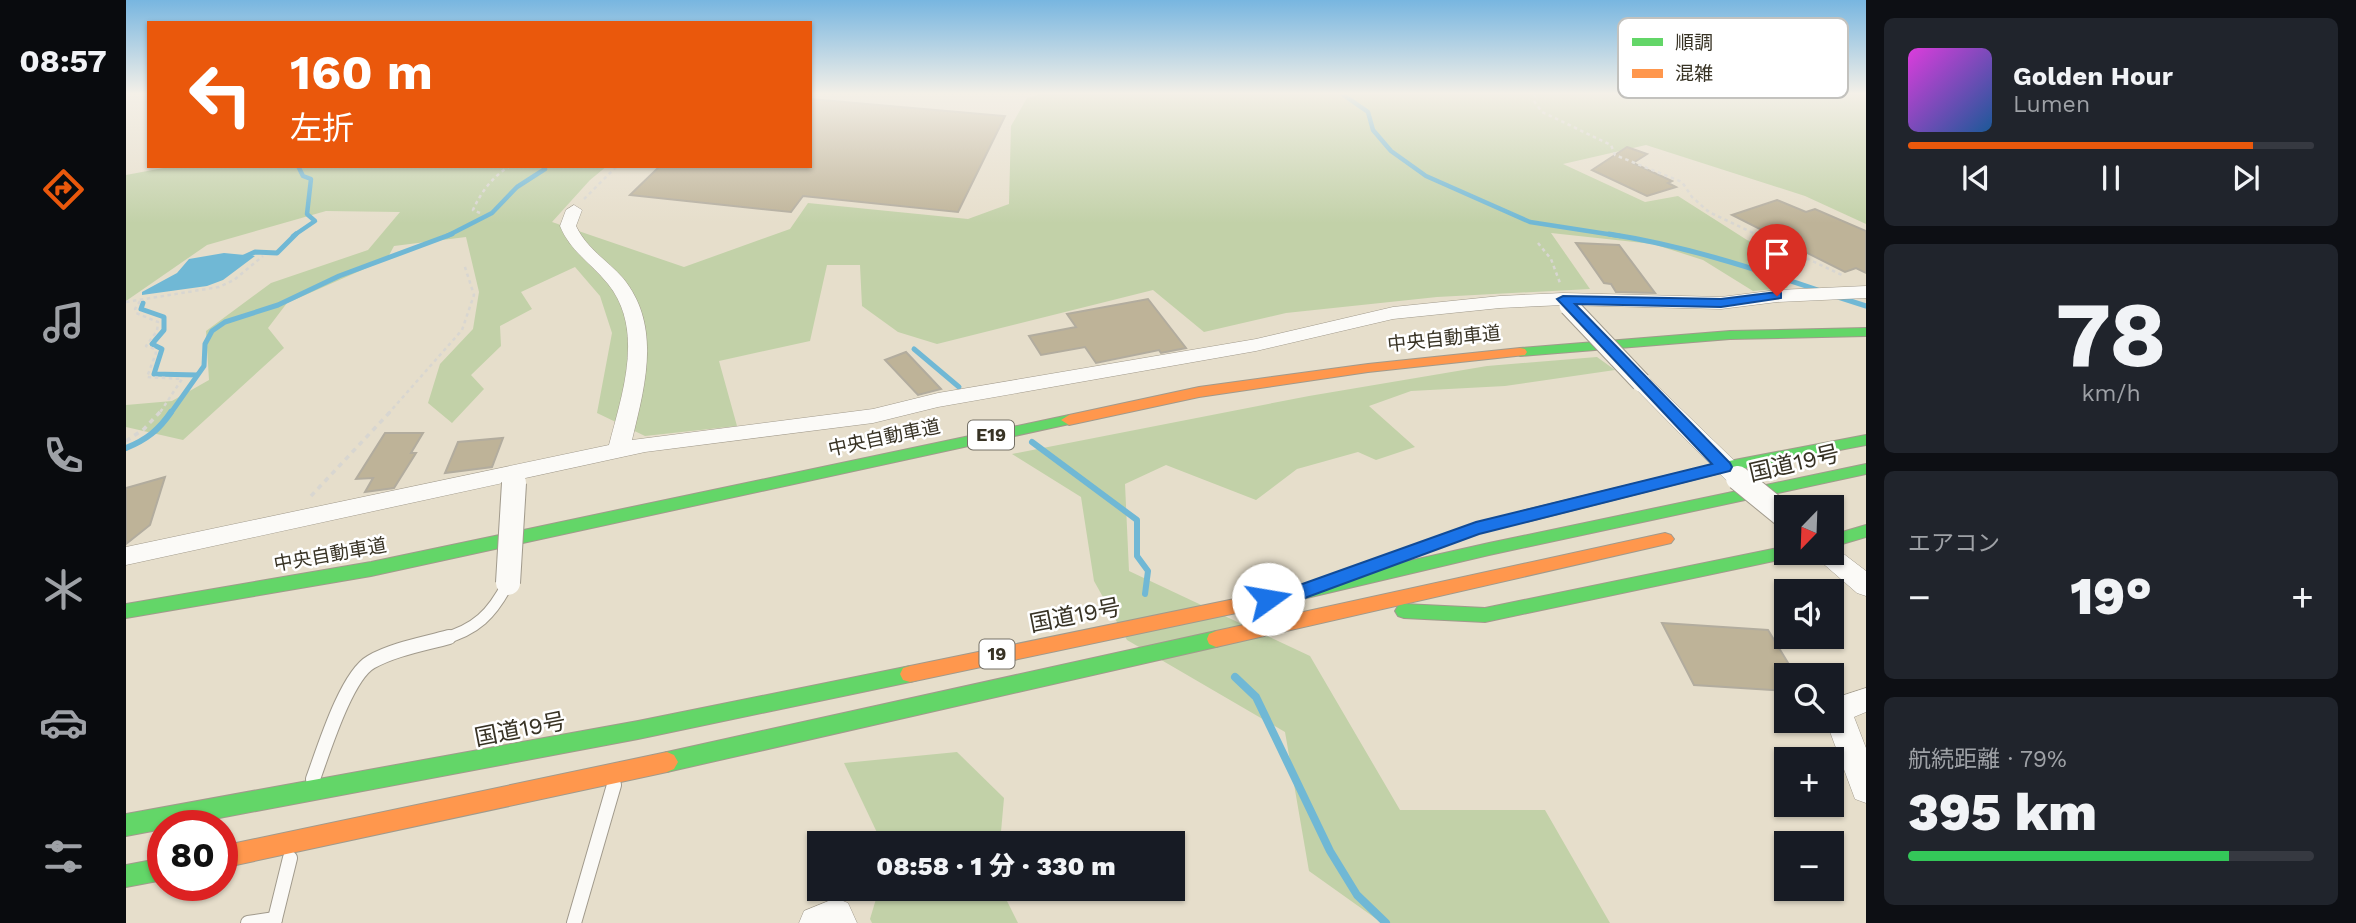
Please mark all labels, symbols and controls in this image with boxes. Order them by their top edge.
legend [1618,18,1848,98]
text: 順調 [1675,31,1713,54]
text: 08:57 [19,42,107,80]
text: 160 m [290,43,433,101]
icon: left [175,49,266,140]
text: Golden Hour [2013,61,2173,91]
text: 混雑 [1675,62,1713,85]
text: Lumen [2013,91,2090,118]
text: 左折 [290,109,354,147]
icon: previous [1957,159,1995,197]
icon: pause [2092,159,2130,197]
icon: next [2227,159,2265,197]
icon: directions [39,165,88,214]
pin [1747,224,1807,296]
icon: arrive [1758,235,1796,273]
text: 78 [2056,281,2166,388]
icon: music [39,298,88,347]
street label: 中央自動車道 [1386,321,1502,356]
text: km/h [2081,380,2141,407]
street label: 中央自動車道 [826,414,942,461]
road number: E19 [968,421,1014,450]
icon: phone [39,431,88,480]
street label: 国道19号 [1746,440,1842,487]
north arrow [1774,495,1844,565]
map controls [1774,495,1844,901]
text: エアコン [1908,530,2000,557]
street label: 中央自動車道 [272,533,388,576]
position arrow [1231,562,1305,636]
icon: climate [39,565,88,614]
text: 19° [2070,566,2152,627]
text: − [1908,575,1931,619]
text: + [2291,575,2314,619]
button: sound [1774,579,1844,649]
street label: 国道19号 [1027,593,1123,638]
road number: 19 [980,640,1014,668]
button: search [1774,663,1844,733]
icon: car [39,698,88,747]
street label: 国道19号 [472,707,568,752]
text: 航続距離 · 79% [1908,746,2067,773]
button: + [1774,747,1844,817]
text: 395 km [1908,782,2097,843]
speed limit sign: 80 [147,810,238,901]
button: − [1774,831,1844,901]
icon: filters [39,832,88,881]
text: 08:58 · 1 分 · 330 m [876,851,1116,881]

